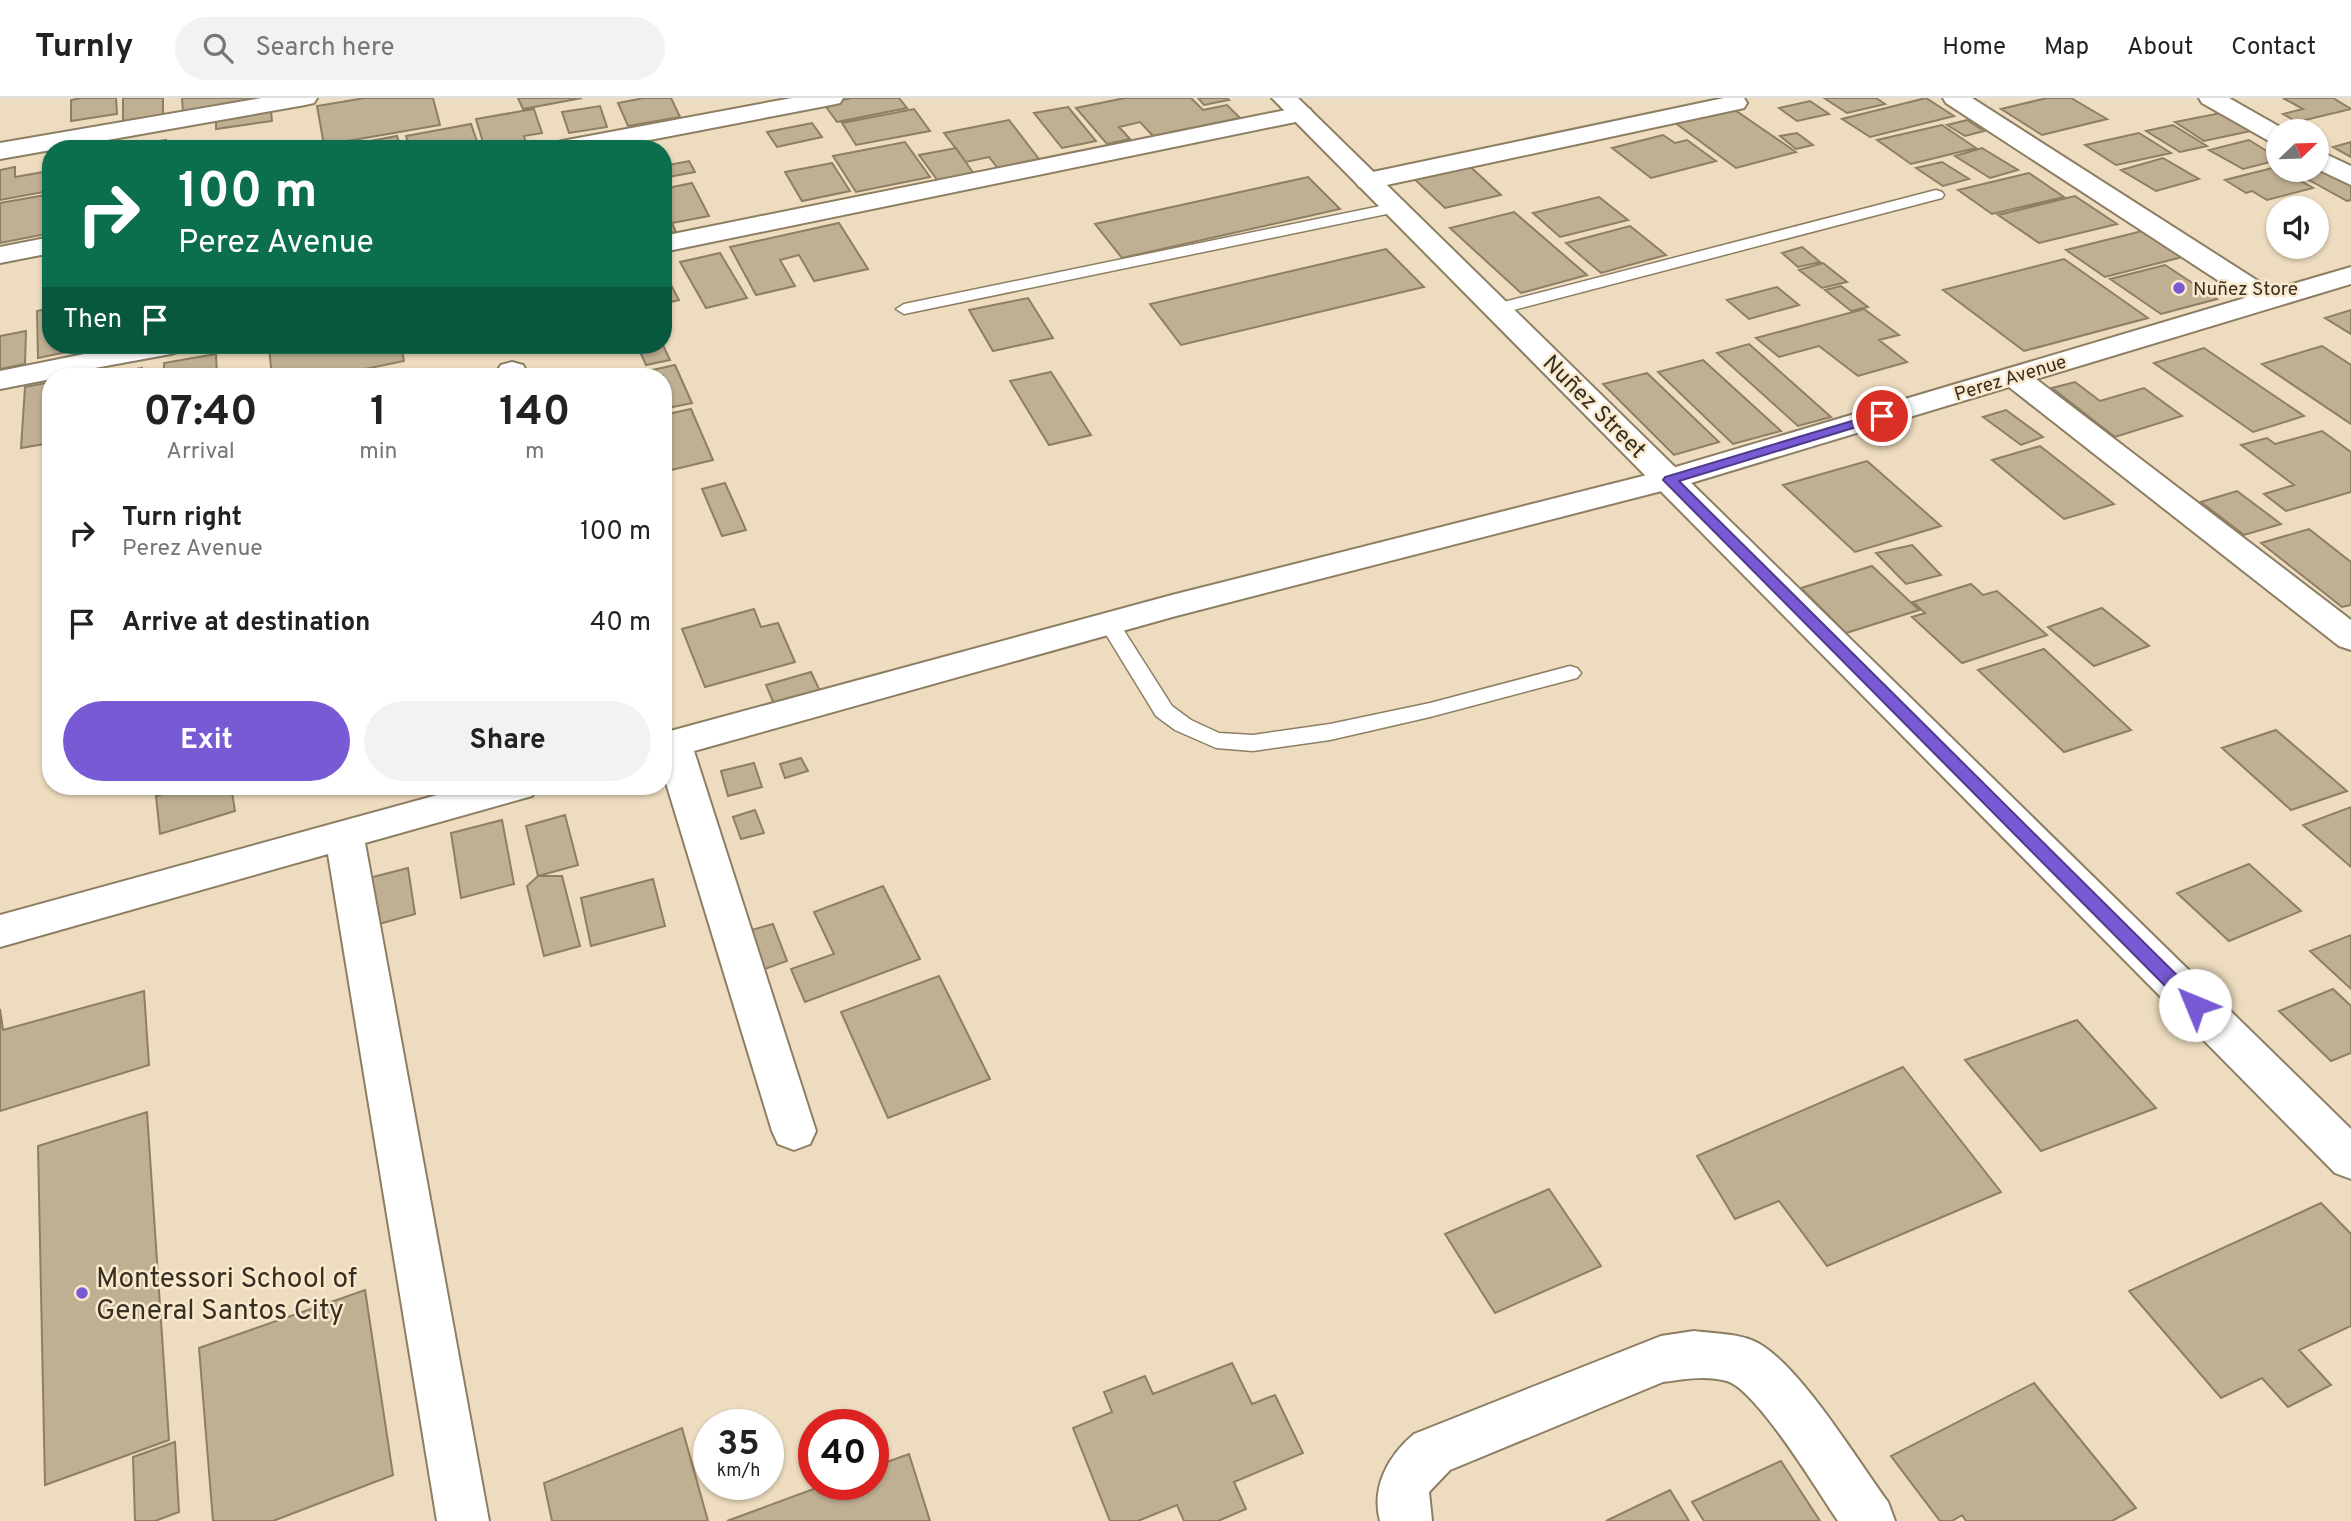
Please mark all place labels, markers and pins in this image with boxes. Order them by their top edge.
place label: Nuñez Store [2193,278,2298,302]
marker: Nuñez Store [2171,280,2187,296]
pin [1852,386,1912,446]
place label: Montessori School of General Santos City [96,1262,357,1330]
marker: Montessori School of General Santos City [74,1285,90,1301]

